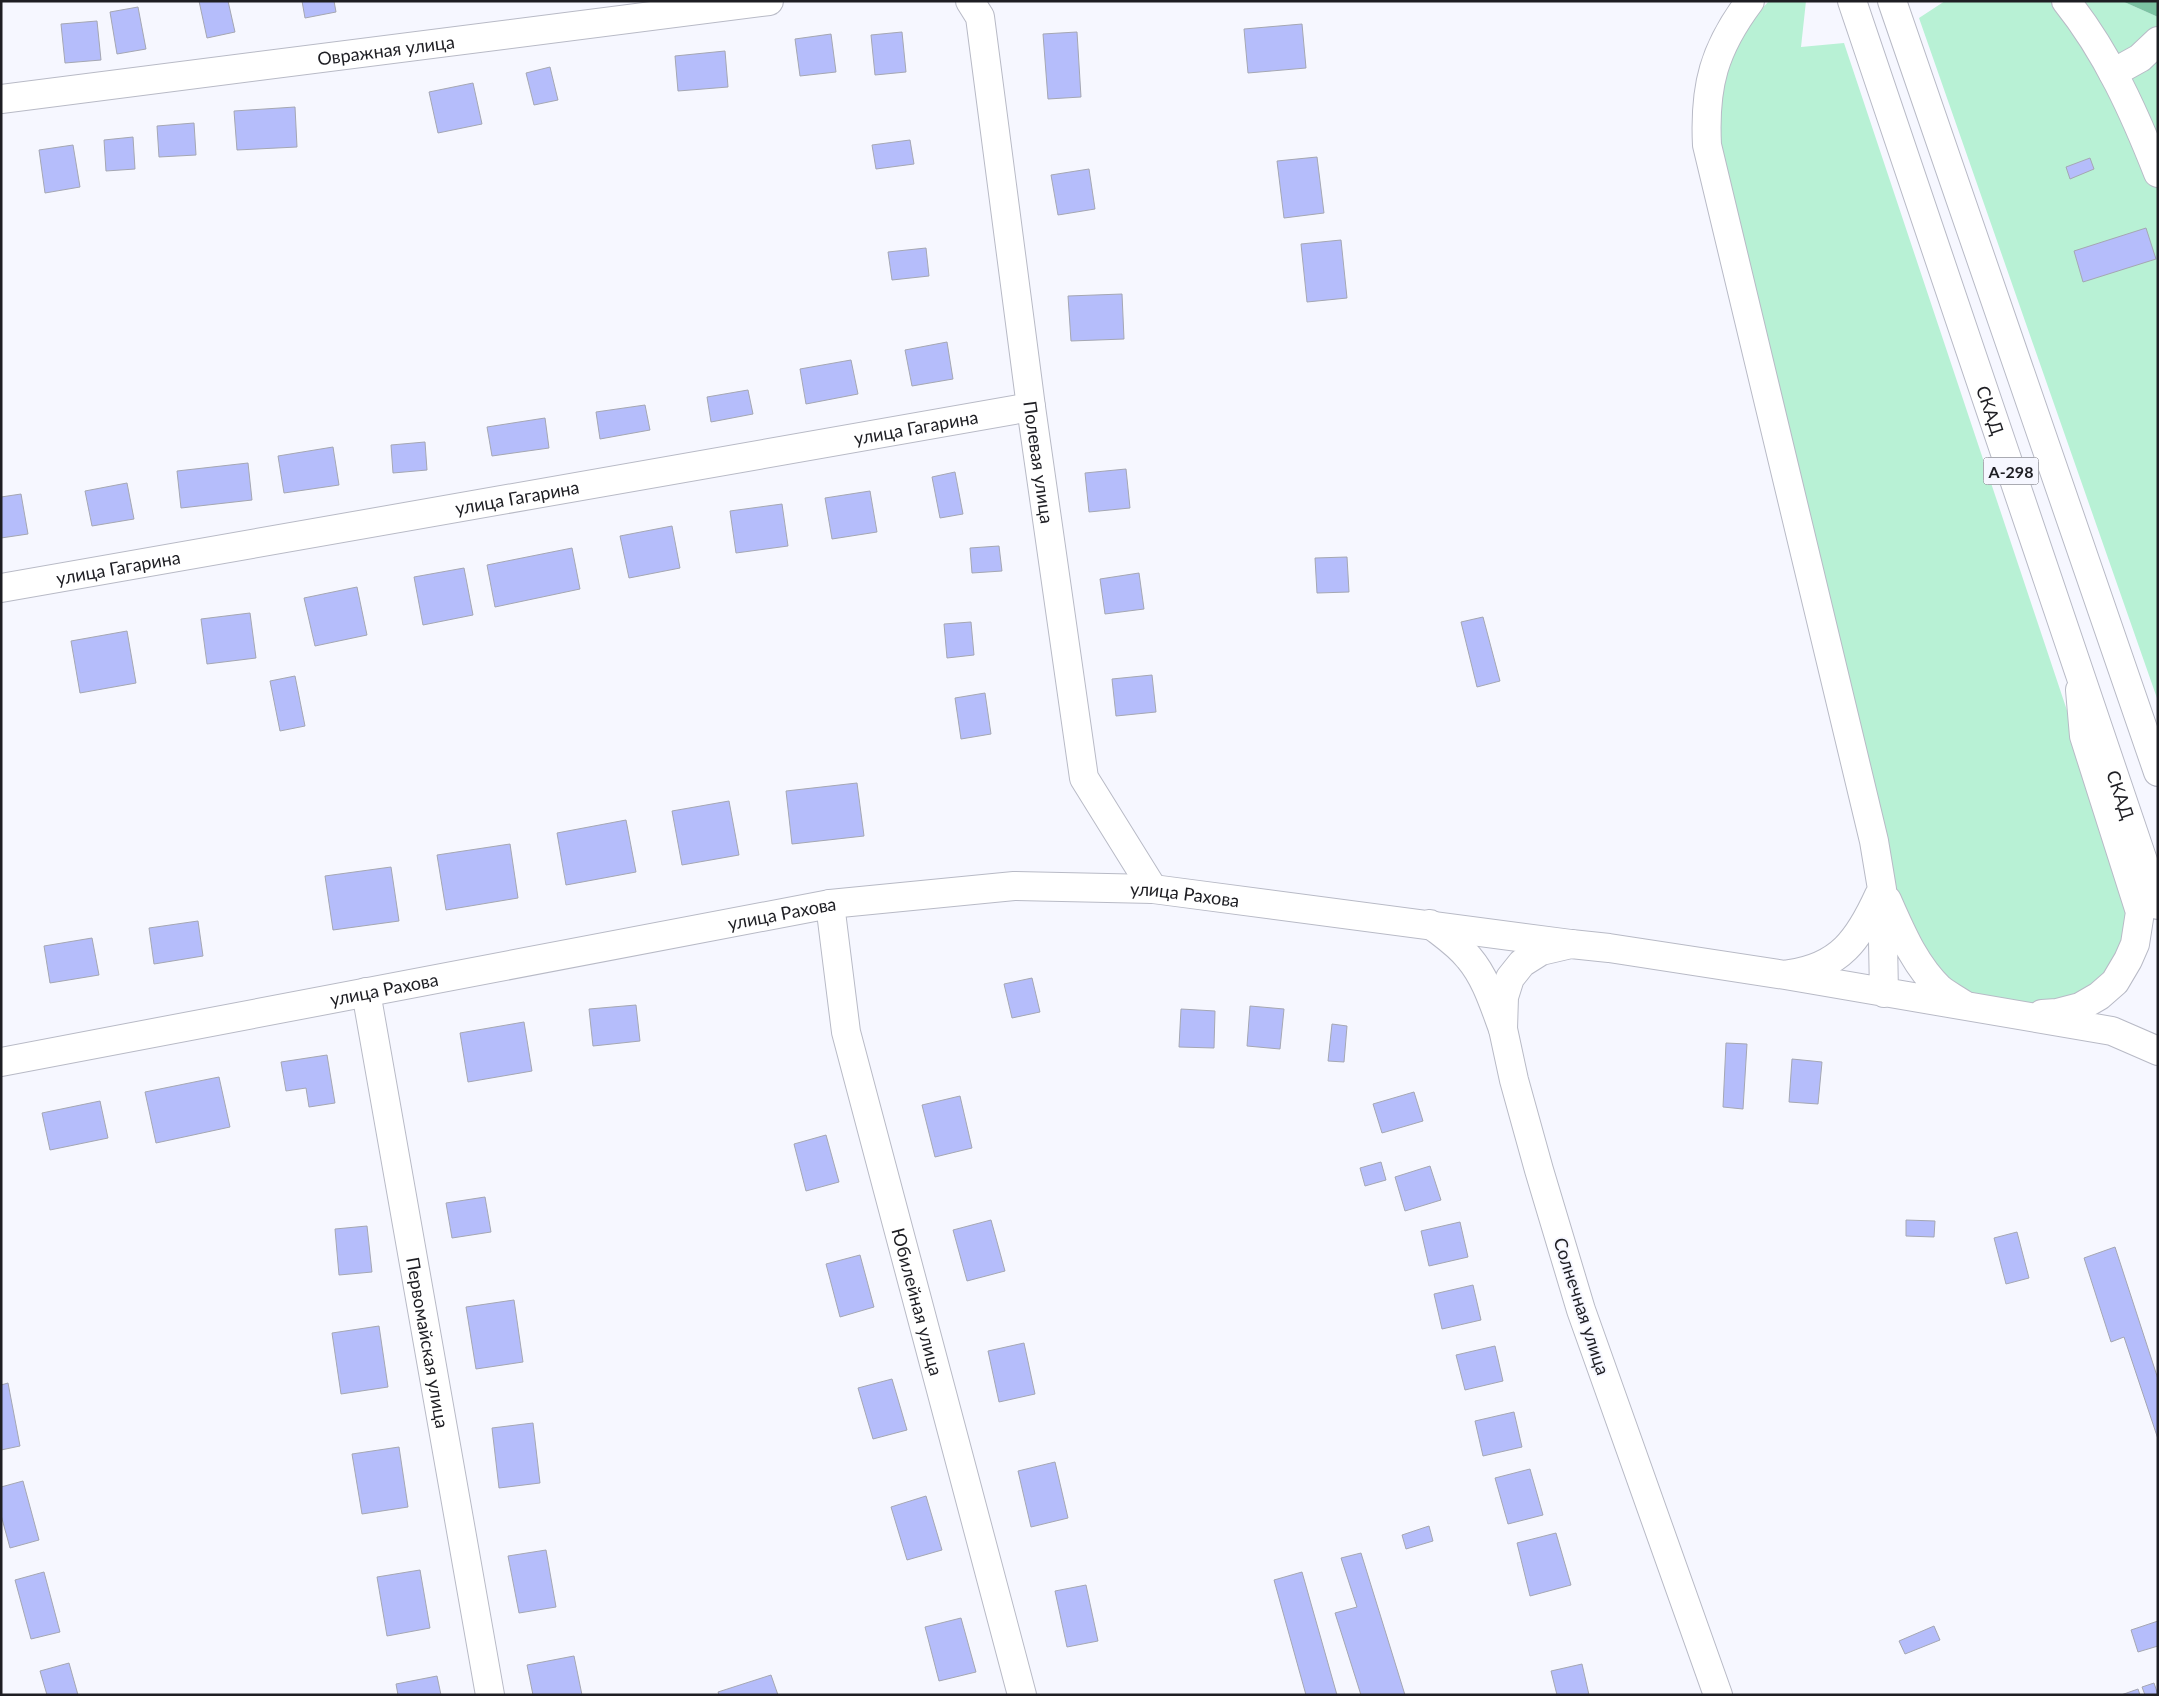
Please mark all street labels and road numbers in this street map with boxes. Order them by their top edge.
street label: Овражная улица [316,30,456,70]
street label: СКАД [1972,383,2009,438]
street label: Полевая улица [1019,400,1059,525]
street label: улица Гагарина [852,406,980,449]
road number: А-298 [1984,458,2038,484]
street label: улица Гагарина [453,476,581,519]
street label: улица Гагарина [54,546,182,589]
street label: СКАД [2102,767,2139,822]
street label: улица Рахова [1130,878,1241,911]
street label: улица Рахова [726,892,837,934]
street label: улица Рахова [328,968,440,1010]
street label: Юбилейная улица [887,1225,948,1378]
street label: Солнечная улица [1549,1235,1615,1377]
street label: Первомайская улица [402,1255,454,1430]

